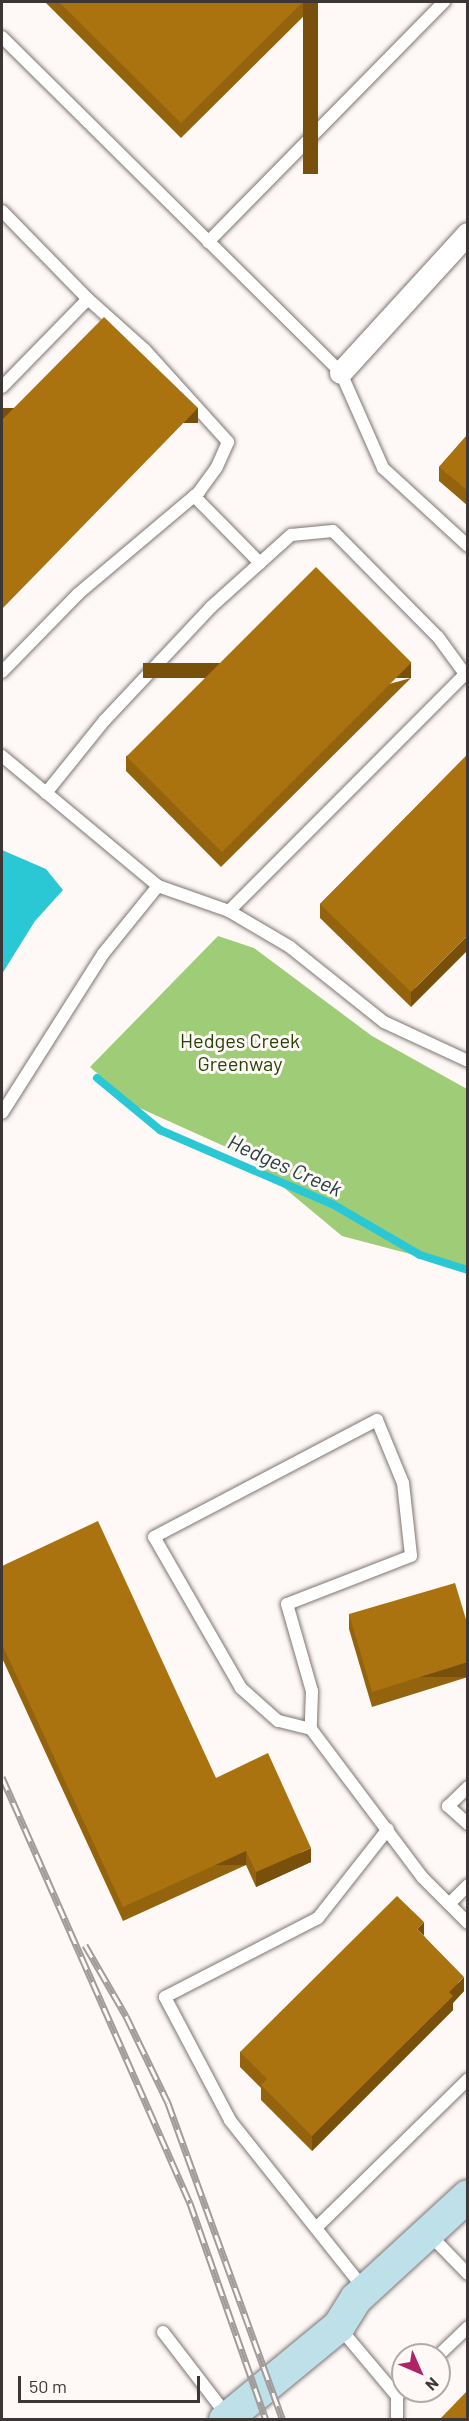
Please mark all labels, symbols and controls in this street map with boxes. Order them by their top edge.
park label: Hedges Creek Greenway [180,1028,300,1075]
water label: Hedges Creek [224,1129,346,1201]
north arrow [391,2343,451,2403]
scale bar [21,2364,202,2402]
text: N [422,2374,443,2395]
text: 50 m [29,2375,67,2397]

